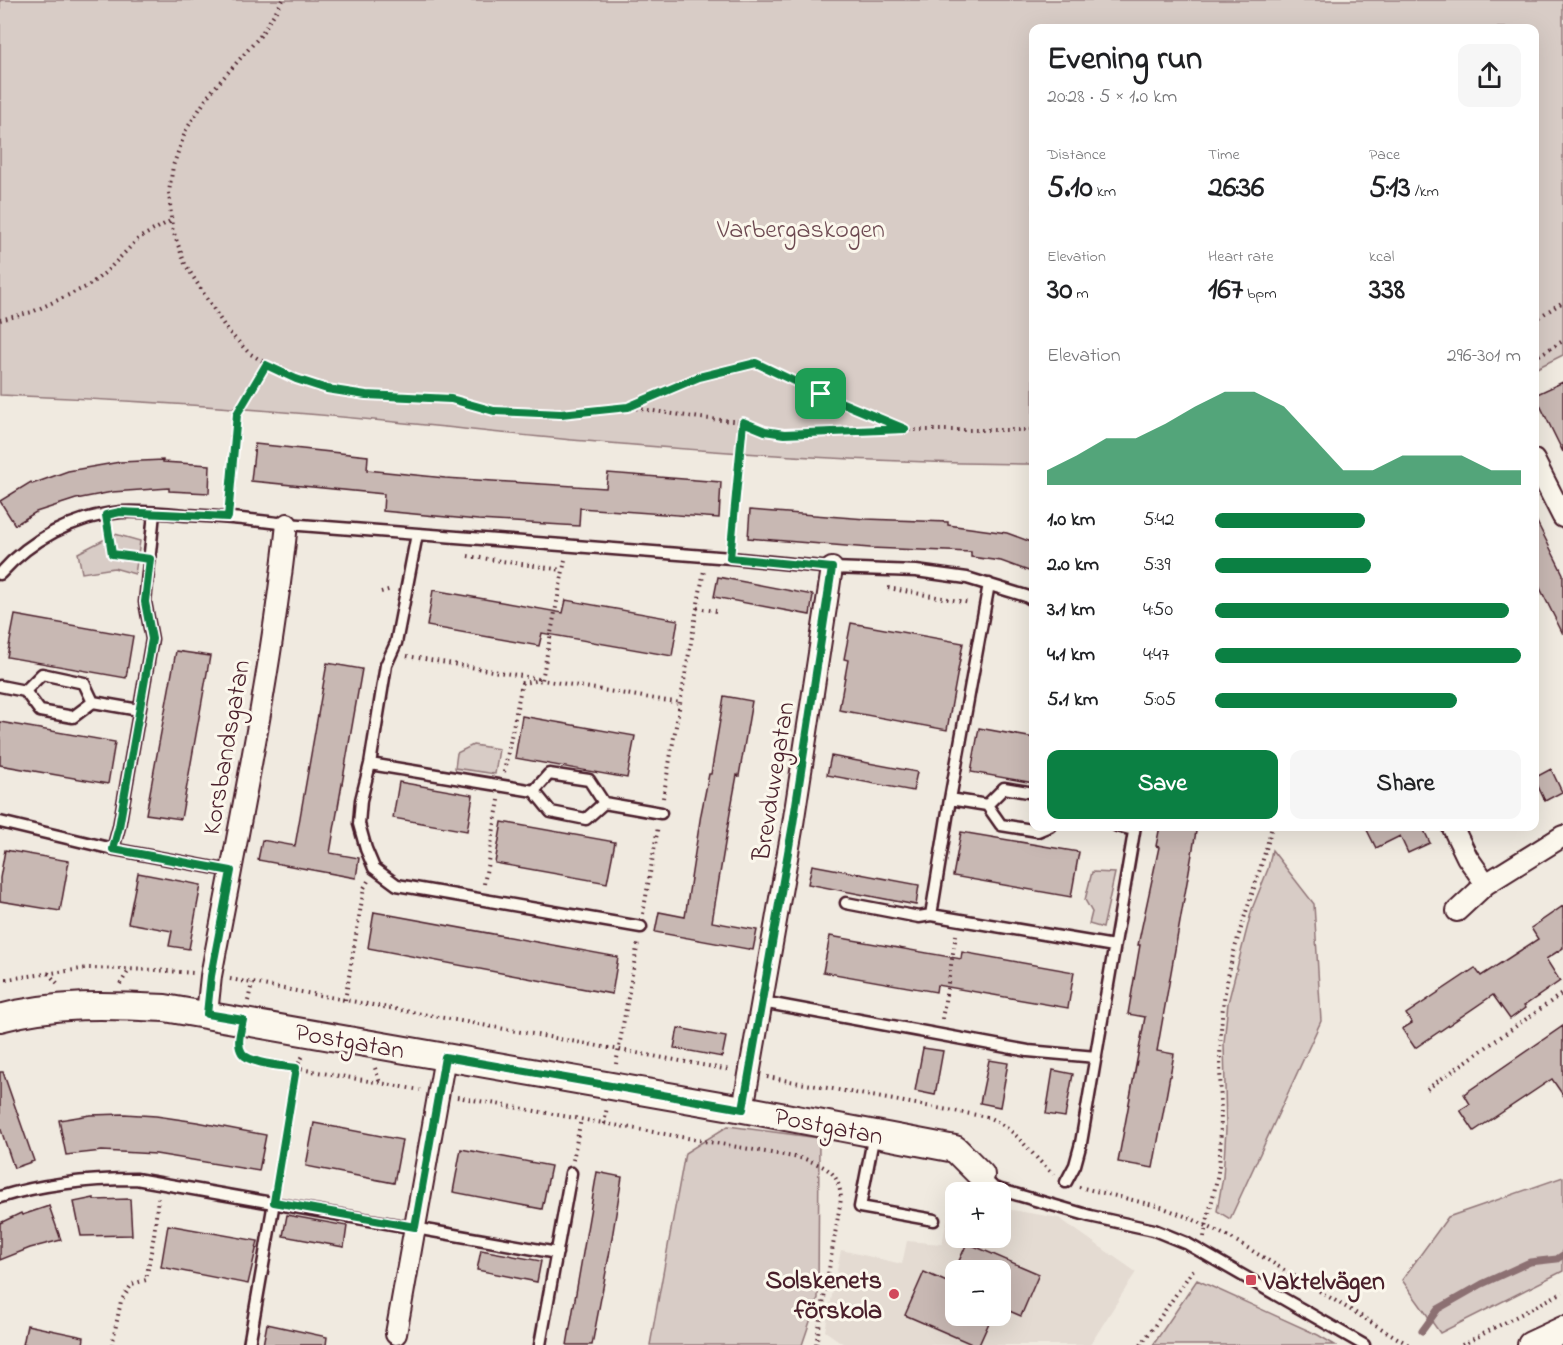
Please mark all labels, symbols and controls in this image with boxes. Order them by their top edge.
text: Evening run [1047,36,1202,84]
button: share [1458,44,1521,107]
text: 20:28 · 5 × 1.0 km [1047,83,1177,112]
text: Distance [1047,143,1106,167]
text: Time [1208,143,1240,167]
text: Pace [1369,143,1400,167]
text: 5.10 [1047,167,1093,211]
text: 26:36 [1208,167,1264,211]
text: 5:13 [1369,167,1411,211]
text: km [1093,180,1116,204]
text: /km [1411,180,1439,204]
park label: Varbergaskogen [716,212,885,250]
text: Elevation [1047,245,1106,269]
text: Heart rate [1208,245,1274,269]
text: kcal [1369,245,1394,269]
text: 30 [1047,269,1072,313]
text: 167 [1208,269,1243,313]
text: 338 [1369,269,1405,313]
text: m [1072,282,1089,306]
text: bpm [1243,282,1277,306]
text: Elevation [1047,342,1121,371]
text: 296–301 m [1447,342,1521,371]
pin [795,368,846,419]
icon: arrive [804,377,837,410]
text: 1.0 km [1047,506,1095,535]
text: 5:42 [1143,506,1174,535]
text: 2.0 km [1047,551,1099,580]
text: 5:39 [1143,551,1170,580]
text: 3.1 km [1047,596,1095,625]
text: 4:50 [1143,596,1173,625]
text: 4.1 km [1047,641,1095,670]
text: 4:47 [1143,641,1169,670]
street label: Korsbandsgatan [194,657,262,838]
text: 5.1 km [1047,686,1098,715]
text: 5:05 [1143,686,1176,715]
street label: Brevduvegatan [743,699,806,865]
button: Save [1047,750,1278,819]
button: Share [1290,750,1521,819]
street label: Postgatan [292,1015,407,1071]
street label: Postgatan [771,1099,886,1157]
map controls [945,1182,1011,1326]
button: + [945,1182,1011,1248]
button: − [945,1260,1011,1326]
place label: Solskenets förskola [765,1263,882,1331]
place label: Vaktelvägen [1262,1264,1385,1303]
marker: Vaktelvägen [1244,1273,1258,1287]
marker: Solskenets förskola [887,1287,901,1301]

